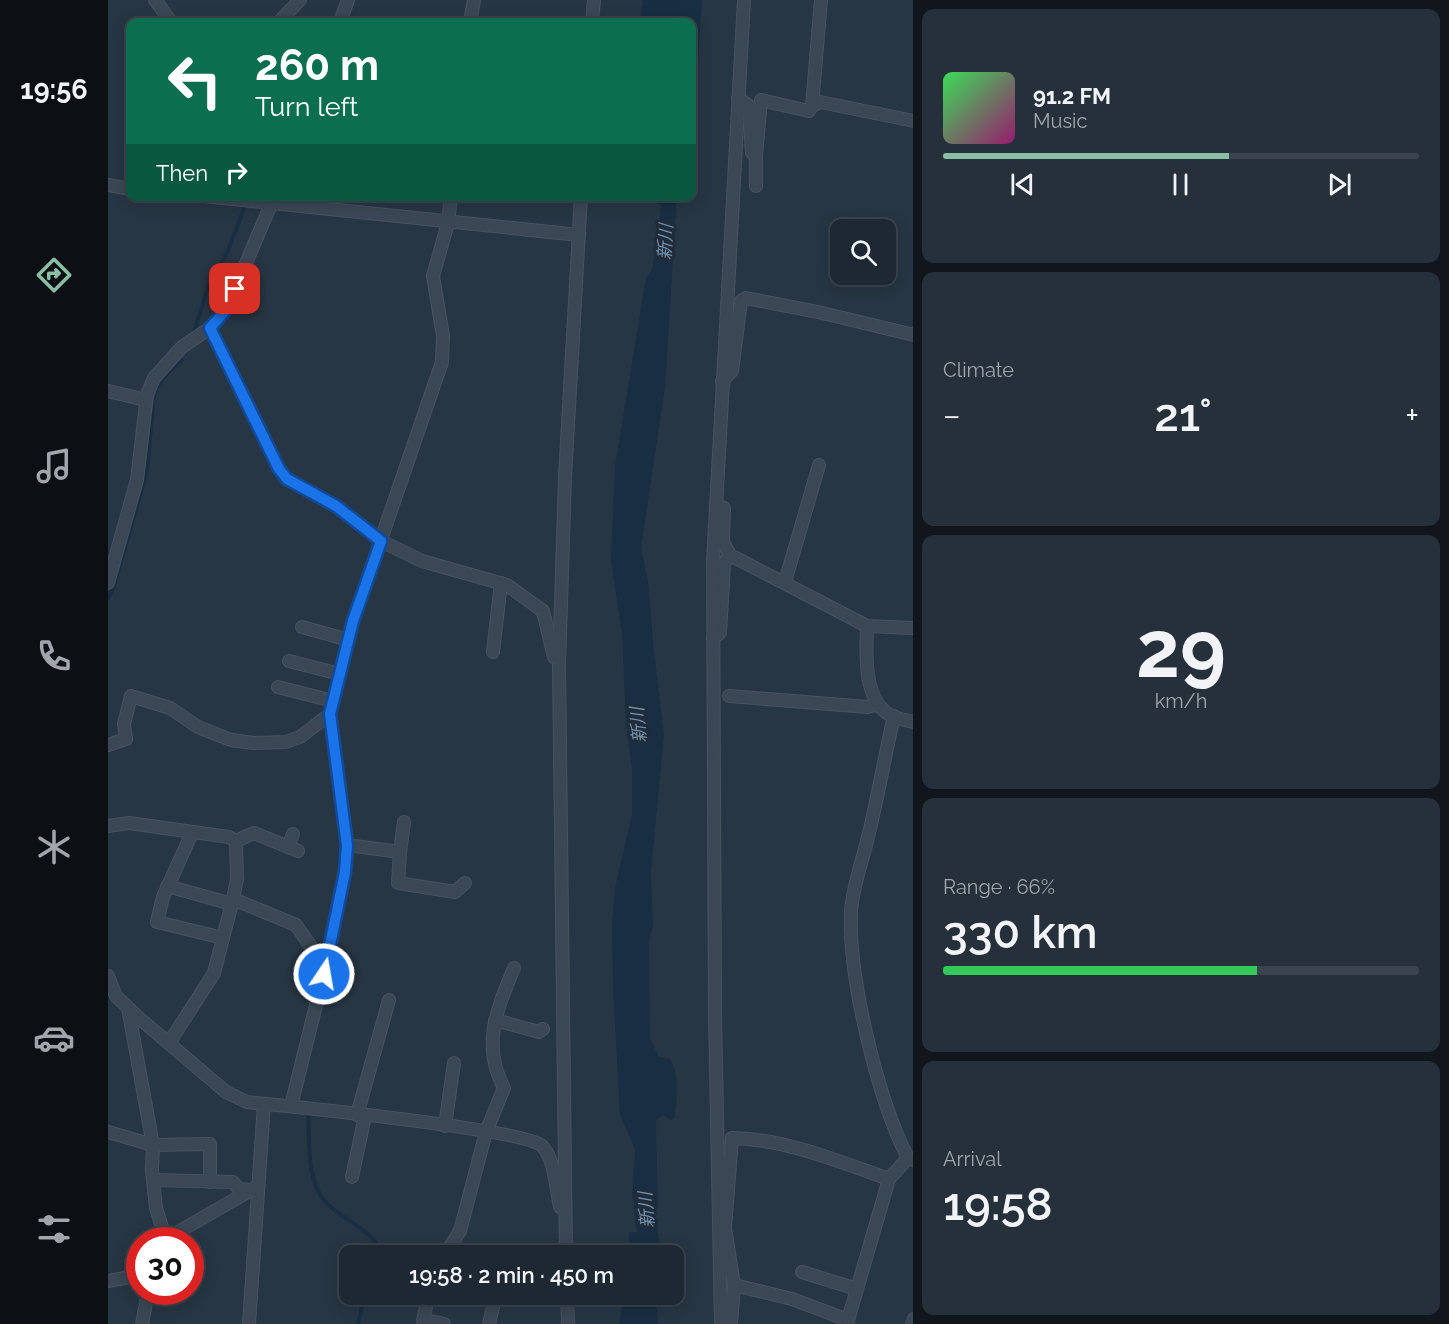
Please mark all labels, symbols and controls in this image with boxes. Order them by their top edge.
text: 260 m [255,41,379,90]
icon: left [156,42,234,120]
text: 19:56 [20,74,88,105]
text: 91.2 FM [1033,83,1111,109]
text: Turn left [255,91,358,122]
text: Music [1033,109,1087,133]
icon: right [220,156,253,189]
text: Then [156,160,208,186]
icon: previous [1006,168,1039,201]
icon: pause [1164,168,1197,201]
icon: next [1323,168,1356,201]
map controls [830,219,896,285]
button: search [830,219,896,285]
water label: 新川 [654,221,677,261]
icon: directions [33,254,75,296]
pin [209,263,260,314]
icon: arrive [218,272,251,305]
text: Climate [943,358,1014,382]
text: 21° [1154,389,1212,442]
text: − [943,396,961,435]
text: + [1405,396,1419,435]
icon: music [33,445,75,487]
text: 29 [1136,604,1226,695]
icon: phone [33,635,75,677]
text: km/h [1155,689,1207,713]
water label: 新川 [626,704,650,744]
icon: climate [33,826,75,868]
text: Range · 66% [943,875,1055,899]
text: 330 km [943,906,1098,959]
position arrow [292,942,356,1006]
icon: car [33,1017,75,1059]
text: Arrival [943,1147,1002,1171]
text: 19:58 [943,1178,1053,1231]
water label: 新川 [634,1189,658,1229]
icon: filters [33,1208,75,1250]
speed limit sign: 30 [126,1227,204,1305]
text: 19:58 · 2 min · 450 m [409,1262,614,1288]

